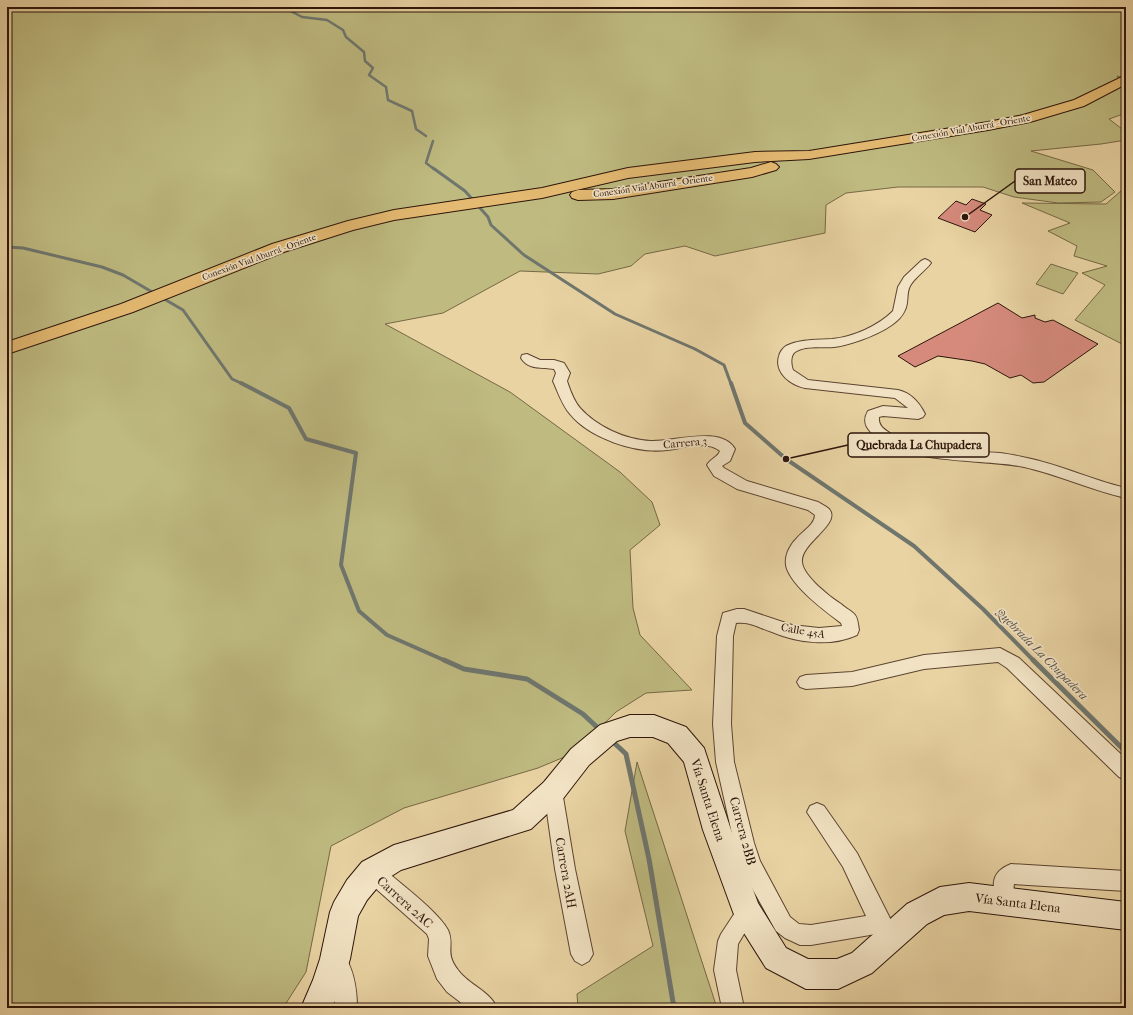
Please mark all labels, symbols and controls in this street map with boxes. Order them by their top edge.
street label: Conexión Vial Aburrá - Oriente [911,113,1032,143]
callout: San Mateo [1015,169,1085,193]
street label: Conexión Vial Aburrá - Oriente [593,173,714,199]
text: San Mateo [1023,174,1077,188]
street label: Conexión Vial Aburrá - Oriente [201,231,318,282]
callout: Quebrada La Chupadera [848,433,989,457]
street label: Carrera 3 [663,435,707,451]
text: Quebrada La Chupadera [856,438,982,453]
water label: Quebrada La Chupadera [992,605,1091,703]
street label: Calle 45A [780,621,827,641]
street label: Vía Santa Elena [687,756,729,844]
street label: Carrera 2BB [727,795,759,867]
street label: Carrera 2AH [552,836,580,910]
street label: Carrera 2AC [374,873,436,931]
street label: Vía Santa Elena [973,890,1063,916]

